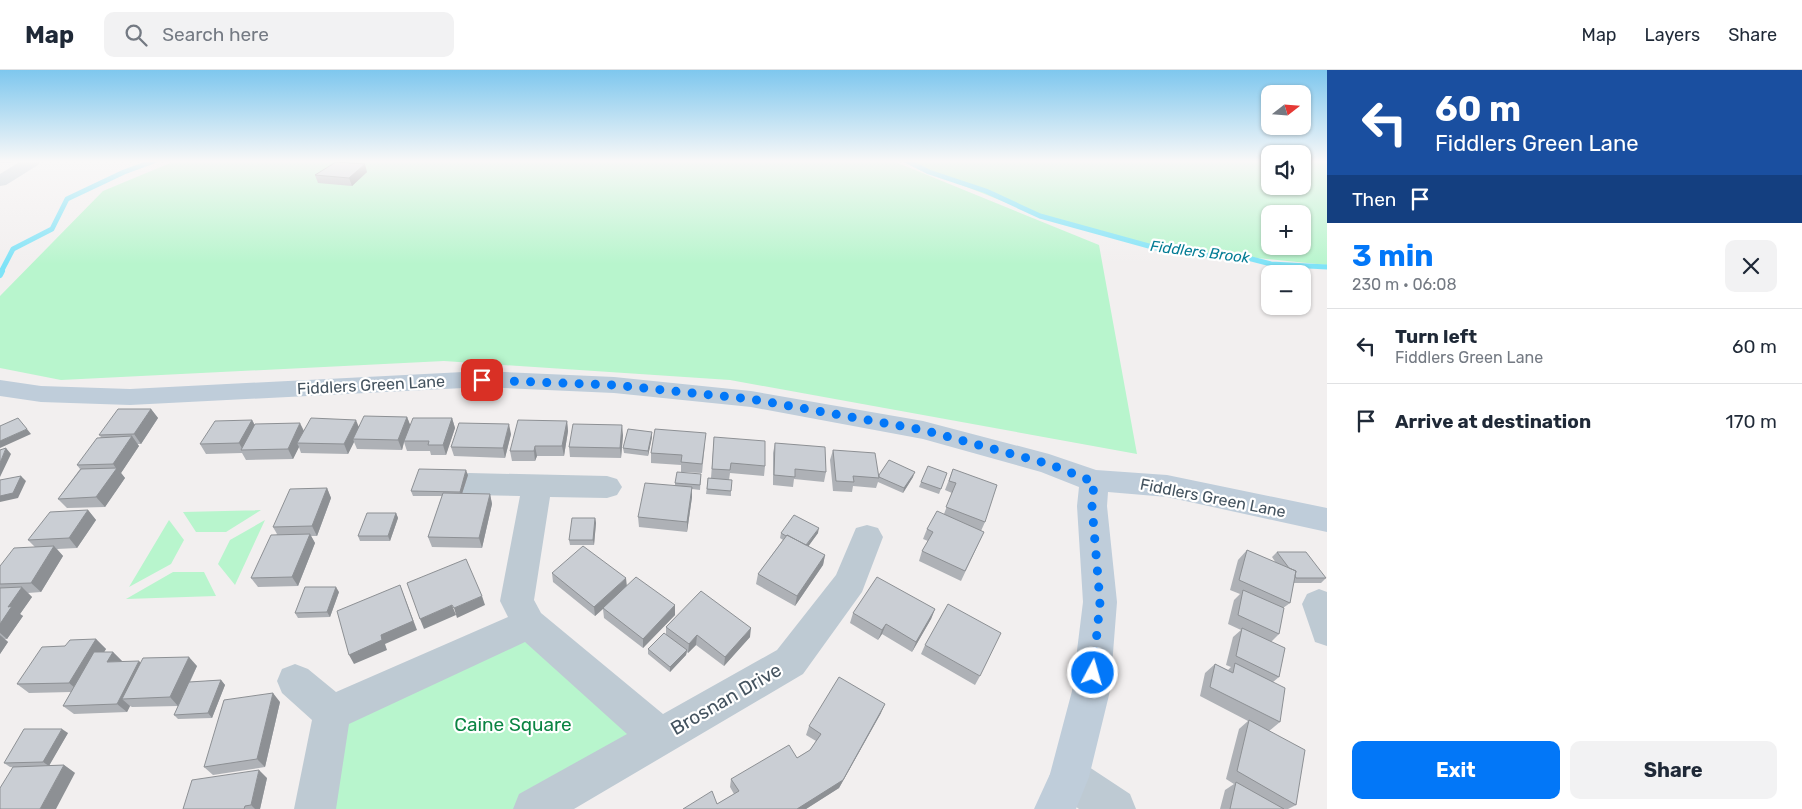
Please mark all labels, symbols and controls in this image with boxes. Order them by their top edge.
search box [104,12,454,57]
text: Map [25,21,74,49]
icon: search [122,21,150,49]
text: Search here [162,23,269,46]
text: Map [1582,24,1617,46]
text: Layers [1645,24,1700,46]
text: Share [1728,24,1777,46]
north arrow [1261,85,1311,135]
map controls [1261,85,1311,315]
text: 60 m [1435,88,1521,130]
icon: left [1352,90,1417,155]
text: Fiddlers Green Lane [1435,130,1639,157]
button: sound [1261,145,1311,195]
icon: arrive [1406,185,1434,213]
text: Then [1352,188,1396,211]
button: + [1261,205,1311,255]
water label: Fiddlers Brook [1149,237,1251,267]
text: 3 min [1352,238,1434,274]
button: close [1725,240,1777,292]
button: − [1261,265,1311,315]
text: 230 m · 06:08 [1352,275,1457,294]
text: Turn left [1395,325,1477,348]
icon: left [1352,332,1380,360]
text: 60 m [1732,335,1777,358]
text: Fiddlers Green Lane [1395,348,1543,367]
pin [461,359,503,401]
icon: arrive [468,366,496,394]
street label: Fiddlers Green Lane [297,372,445,398]
icon: arrive [1352,407,1380,435]
text: Arrive at destination [1395,410,1591,433]
text: 170 m [1726,410,1777,433]
street label: Fiddlers Green Lane [1138,475,1288,521]
position arrow [1066,646,1118,698]
street label: Brosnan Drive [666,658,786,740]
park label: Caine Square [454,713,572,736]
button: Exit [1352,741,1560,799]
button: Share [1570,741,1777,799]

